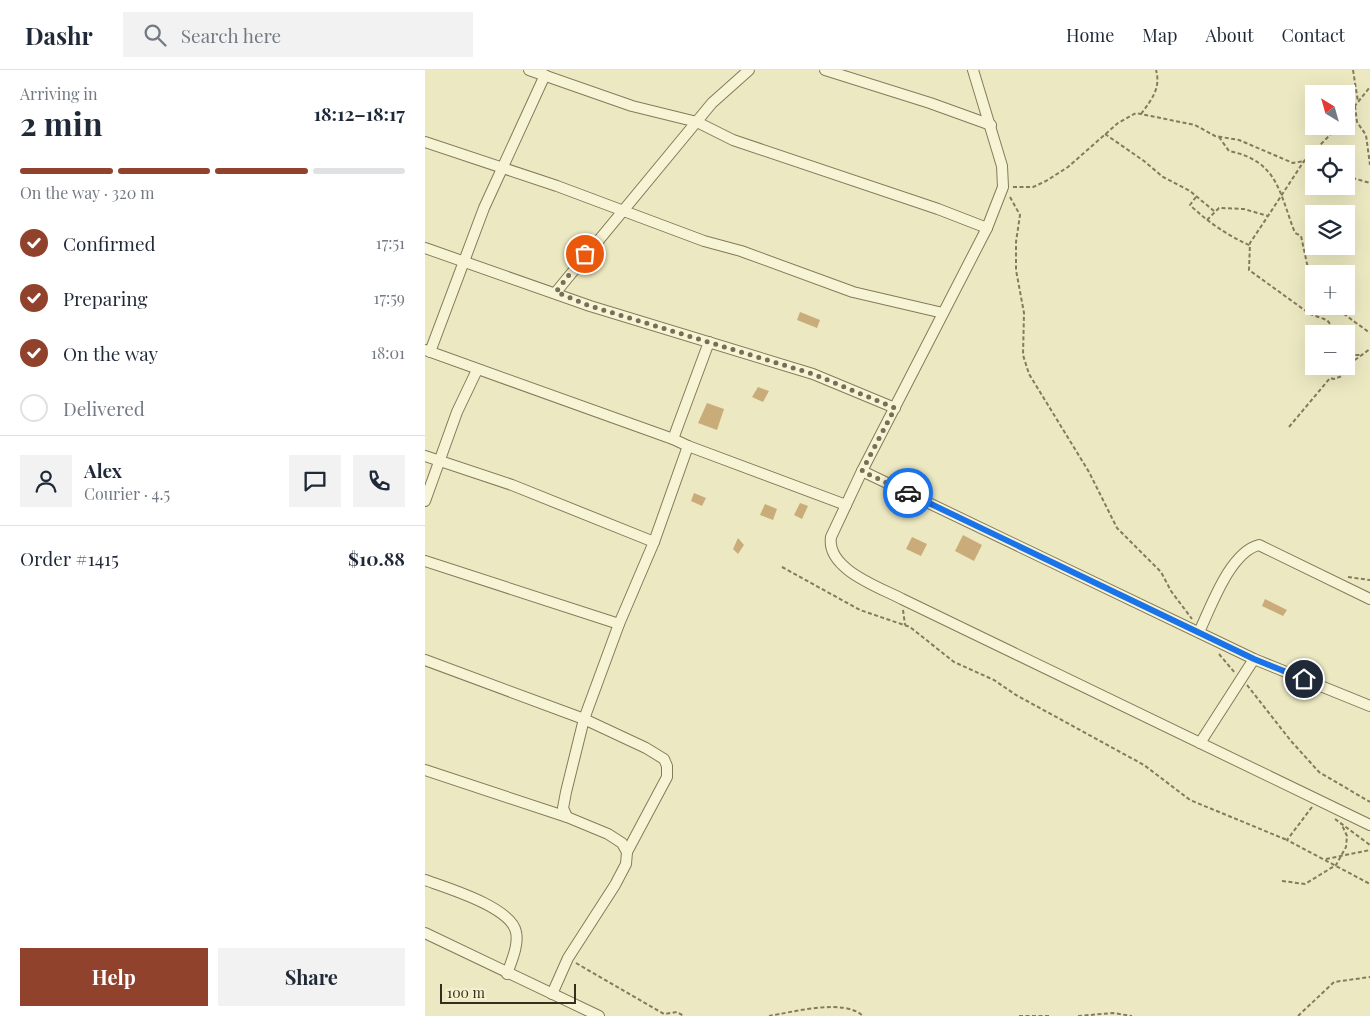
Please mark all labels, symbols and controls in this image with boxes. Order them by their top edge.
search box [123,12,473,57]
text: Dashr [25,19,93,51]
icon: search [141,21,169,49]
text: Search here [181,22,281,48]
text: Home [1066,23,1114,47]
text: Map [1142,23,1177,47]
text: About [1205,23,1254,47]
text: Contact [1282,23,1345,47]
text: Arriving in [20,83,98,104]
north arrow [1305,85,1355,135]
map controls [1305,85,1355,375]
text: 18:12–18:17 [314,100,405,126]
text: 2 min [20,101,103,144]
button: locate [1305,145,1355,195]
text: On the way · 320 m [20,182,155,203]
button: layers [1305,205,1355,255]
icon: check [20,229,48,257]
text: Confirmed [63,230,156,256]
text: 17:51 [376,232,405,253]
pin [564,233,606,275]
icon: bag [571,240,599,268]
button: + [1305,265,1355,315]
icon: check [20,284,48,312]
text: Preparing [63,285,148,311]
text: 17:59 [374,287,405,308]
button: − [1305,325,1355,375]
icon: check [20,339,48,367]
text: On the way [63,340,158,366]
text: 18:01 [371,342,405,363]
text: Delivered [63,395,145,421]
button: person [20,455,72,507]
button: chat [289,455,341,507]
button: phone [353,455,405,507]
text: Alex [84,457,122,483]
courier [883,468,933,518]
icon: car [894,479,922,507]
text: Courier · 4.5 [84,483,170,504]
text: Order #1415 [20,545,119,571]
text: $10.88 [348,545,405,571]
pin [1283,658,1325,700]
icon: home [1290,665,1318,693]
button: Help [20,948,208,1006]
button: Share [218,948,405,1006]
scale bar [440,981,576,1004]
text: 100 m [447,983,485,1002]

